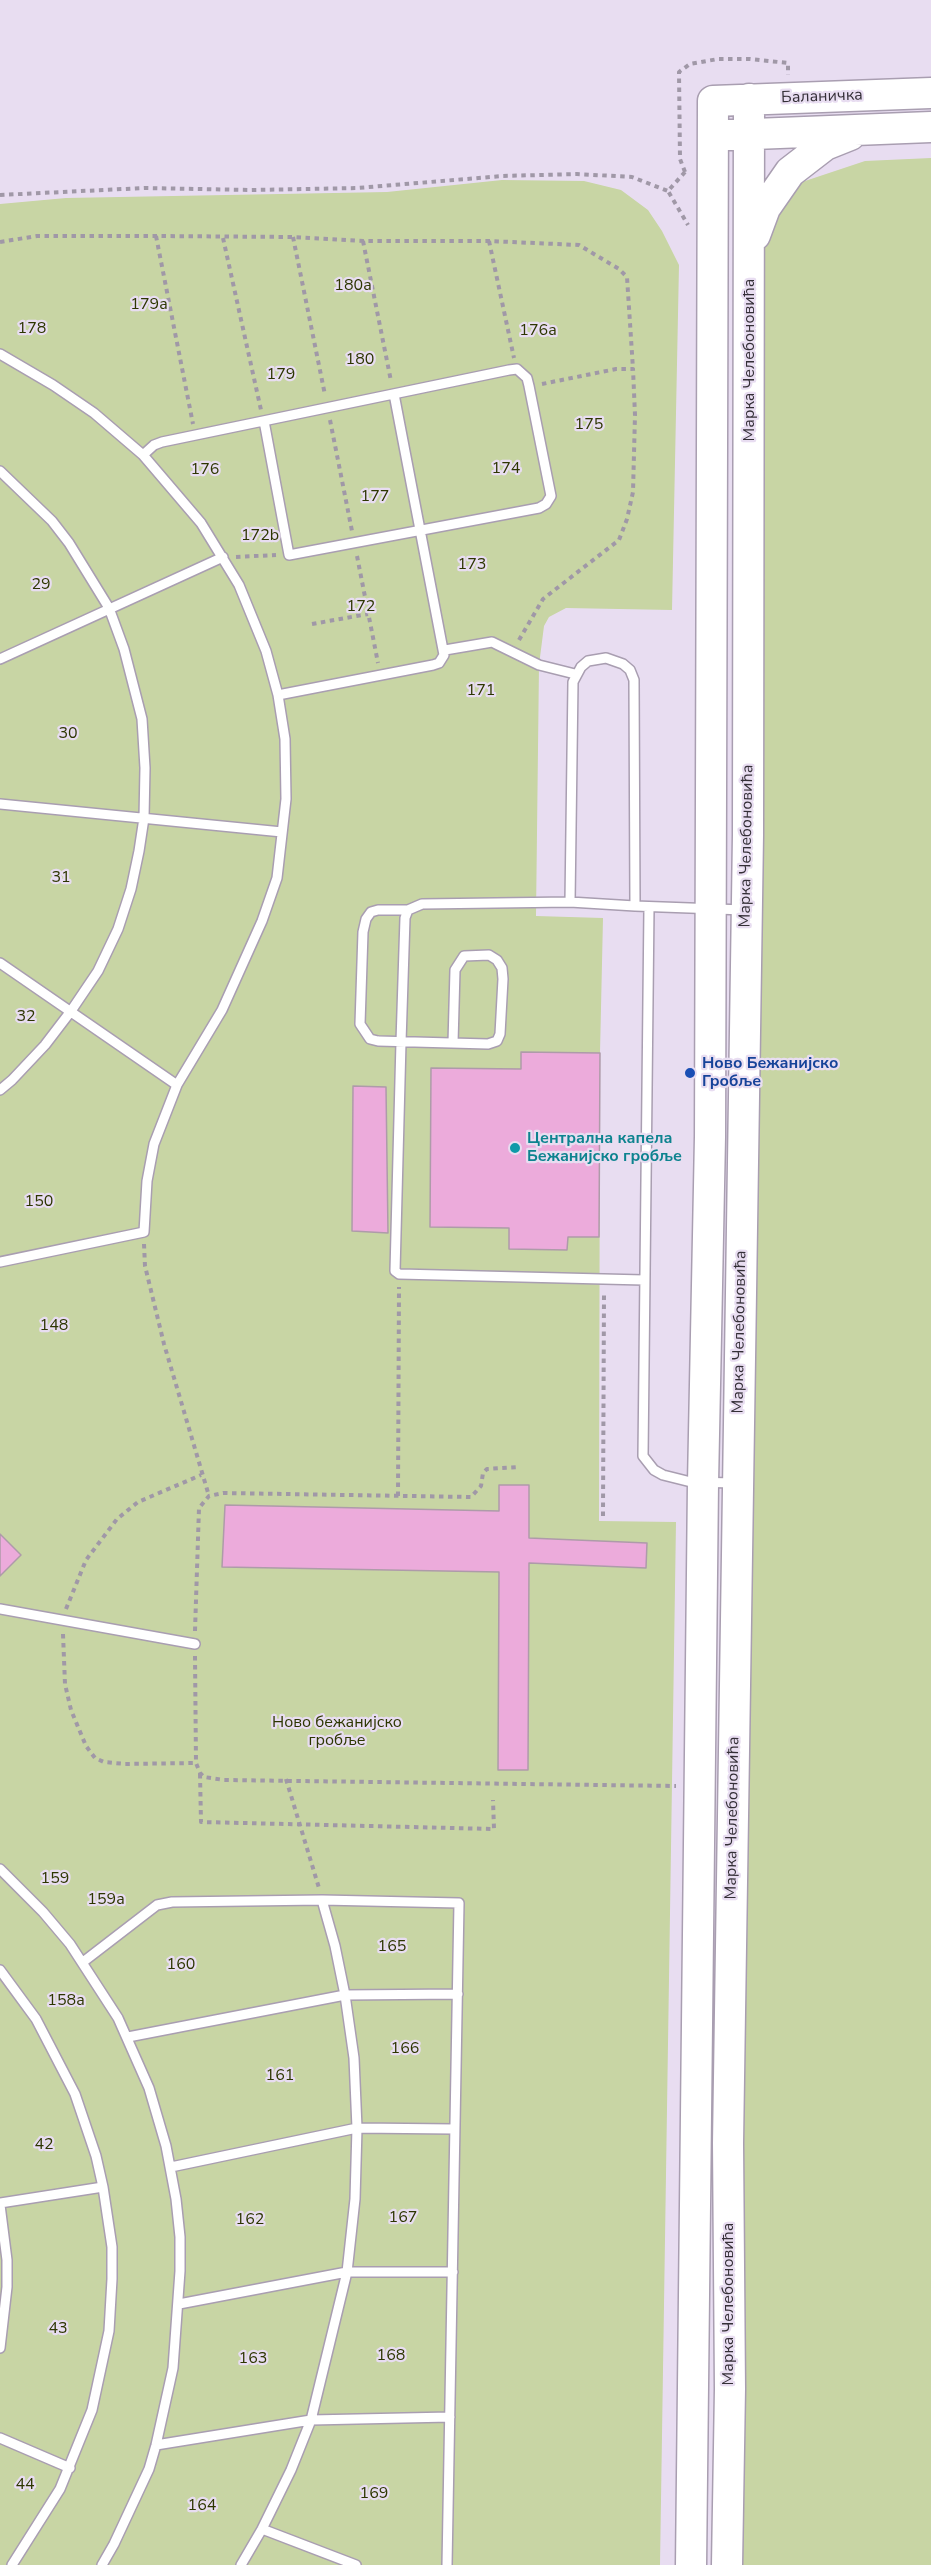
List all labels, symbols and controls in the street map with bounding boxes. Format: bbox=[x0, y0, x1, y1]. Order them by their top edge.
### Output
street label: Баланичка bbox=[781, 86, 863, 108]
park label: 180a bbox=[334, 276, 372, 296]
street label: Марка Челебоновића bbox=[740, 279, 760, 441]
park label: 179a bbox=[130, 295, 168, 315]
park label: 178 bbox=[18, 319, 46, 339]
park label: 176a bbox=[519, 321, 557, 341]
park label: 180 bbox=[346, 350, 374, 370]
park label: 179 bbox=[267, 365, 295, 385]
park label: 175 bbox=[575, 415, 603, 435]
park label: 174 bbox=[492, 459, 520, 479]
park label: 176 bbox=[191, 460, 219, 480]
park label: 177 bbox=[361, 487, 389, 507]
park label: 172b bbox=[241, 526, 279, 546]
park label: 173 bbox=[458, 555, 486, 575]
park label: 29 bbox=[31, 575, 51, 595]
park label: 172 bbox=[347, 597, 375, 617]
park label: 171 bbox=[467, 681, 495, 701]
park label: 30 bbox=[58, 724, 78, 744]
street label: Марка Челебоновића bbox=[736, 764, 758, 928]
park label: 31 bbox=[51, 868, 71, 888]
park label: 32 bbox=[16, 1007, 36, 1027]
place label: Ново Бежанијско Гробље bbox=[702, 1054, 838, 1092]
marker: Ново Бежанијско Гробље bbox=[683, 1066, 697, 1080]
place label: Централна капела Бежанијско гробље bbox=[527, 1129, 682, 1167]
marker: Централна капела Бежанијско гробље bbox=[508, 1141, 522, 1155]
park label: 150 bbox=[25, 1192, 53, 1212]
street label: Марка Челебоновића bbox=[729, 1250, 751, 1414]
park label: 148 bbox=[40, 1316, 68, 1336]
park label: Ново бежанијско гробље bbox=[272, 1713, 402, 1751]
street label: Марка Челебоновића bbox=[722, 1736, 744, 1900]
park label: 159 bbox=[41, 1869, 69, 1889]
park label: 159a bbox=[87, 1890, 125, 1910]
park label: 165 bbox=[378, 1937, 406, 1957]
park label: 160 bbox=[167, 1955, 195, 1975]
park label: 158a bbox=[47, 1991, 85, 2011]
park label: 166 bbox=[391, 2039, 419, 2059]
park label: 161 bbox=[266, 2066, 294, 2086]
park label: 42 bbox=[34, 2135, 54, 2155]
park label: 167 bbox=[389, 2208, 417, 2228]
park label: 162 bbox=[236, 2210, 264, 2230]
street label: Марка Челебоновића bbox=[719, 2223, 739, 2385]
park label: 43 bbox=[48, 2319, 68, 2339]
park label: 168 bbox=[377, 2346, 405, 2366]
park label: 163 bbox=[239, 2349, 267, 2369]
park label: 44 bbox=[15, 2475, 35, 2495]
park label: 169 bbox=[360, 2484, 388, 2504]
park label: 164 bbox=[188, 2496, 216, 2516]

